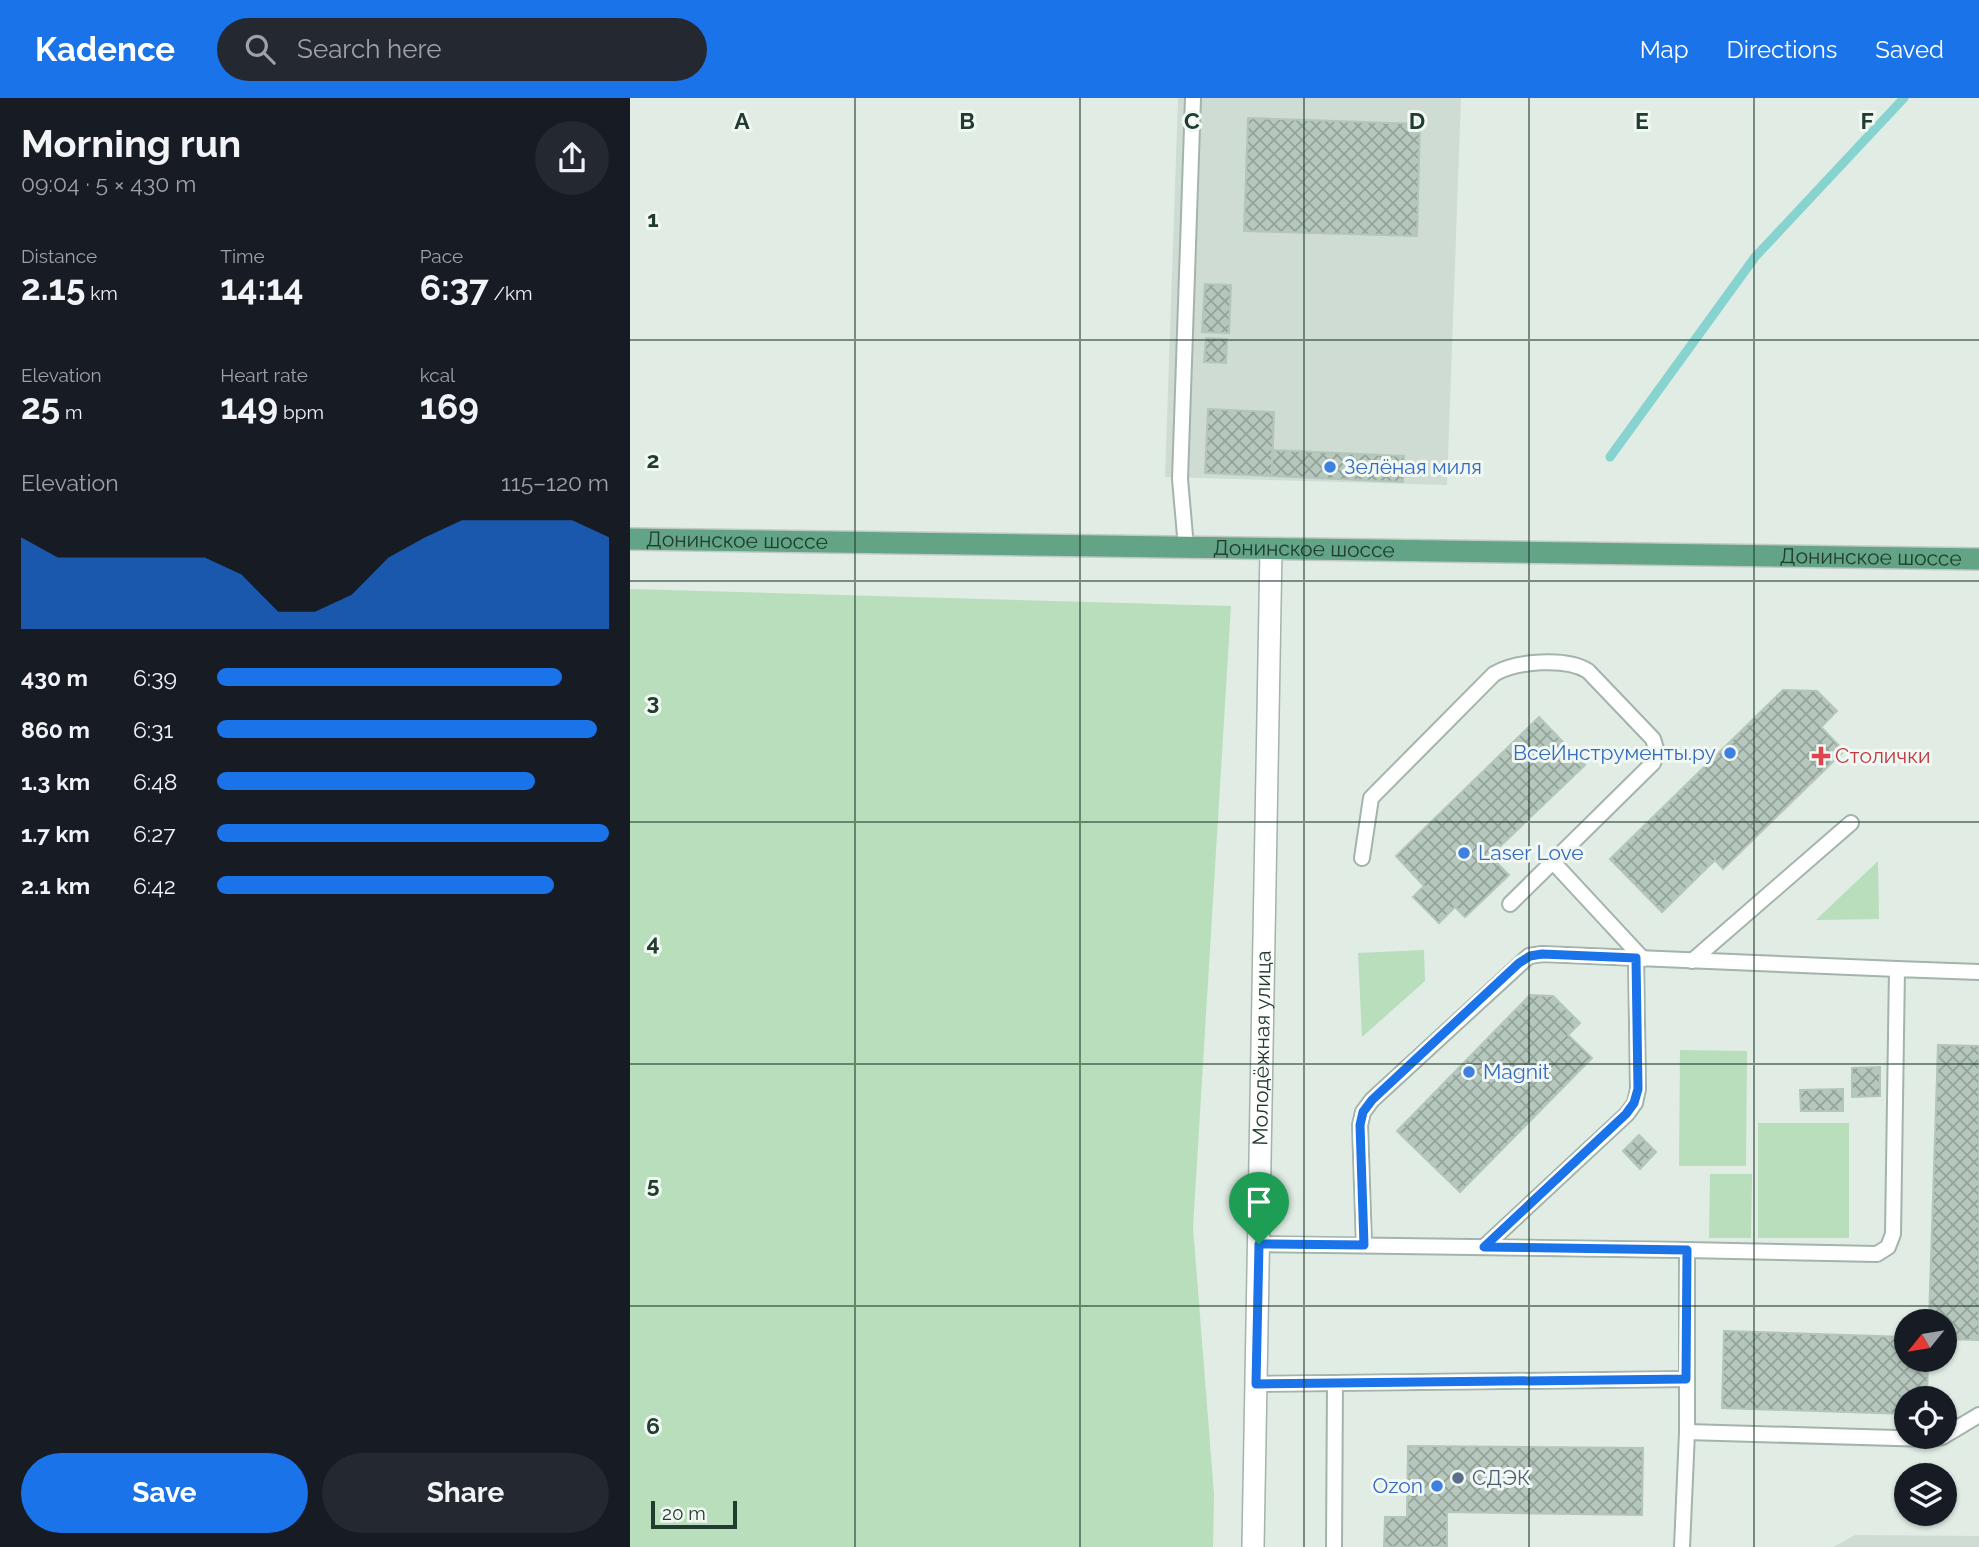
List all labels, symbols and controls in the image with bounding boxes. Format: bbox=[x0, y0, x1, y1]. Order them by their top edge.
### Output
search box bbox=[217, 18, 707, 81]
text: Kadence bbox=[35, 30, 175, 69]
icon: search bbox=[241, 30, 279, 68]
text: Search here bbox=[297, 34, 441, 64]
text: Map bbox=[1640, 35, 1689, 64]
text: Directions bbox=[1727, 35, 1837, 64]
text: Saved bbox=[1875, 35, 1944, 64]
text: A bbox=[734, 107, 750, 134]
text: B bbox=[959, 107, 975, 134]
text: C bbox=[1184, 107, 1200, 134]
text: D bbox=[1409, 107, 1425, 134]
text: E bbox=[1635, 107, 1649, 134]
text: F bbox=[1860, 107, 1874, 134]
text: Morning run bbox=[21, 121, 241, 166]
button: share bbox=[535, 121, 609, 195]
text: 09:04 · 5 × 430 m bbox=[21, 170, 196, 197]
text: 1 bbox=[647, 205, 659, 232]
text: Distance bbox=[21, 245, 97, 267]
text: Time bbox=[220, 245, 265, 267]
text: Pace bbox=[420, 245, 463, 267]
text: 2.15 bbox=[21, 267, 85, 308]
text: 14:14 bbox=[220, 267, 304, 308]
text: 6:37 bbox=[420, 267, 489, 308]
text: km bbox=[85, 282, 118, 304]
text: /km bbox=[489, 282, 533, 304]
text: Elevation bbox=[21, 364, 102, 386]
text: Heart rate bbox=[220, 364, 308, 386]
text: kcal bbox=[420, 364, 455, 386]
text: 25 bbox=[21, 386, 60, 427]
text: 149 bbox=[220, 386, 278, 427]
text: 169 bbox=[420, 386, 479, 427]
text: m bbox=[60, 401, 82, 423]
text: bpm bbox=[278, 401, 324, 423]
text: 2 bbox=[647, 446, 659, 473]
place label: Зелёная миля bbox=[1344, 454, 1482, 479]
marker: Зелёная миля bbox=[1322, 459, 1338, 475]
text: Elevation bbox=[21, 469, 119, 496]
text: 115–120 m bbox=[501, 469, 609, 496]
street label: Донинское шоссе bbox=[646, 526, 828, 554]
street label: Донинское шоссе bbox=[1213, 535, 1395, 562]
street label: Донинское шоссе bbox=[1780, 543, 1962, 571]
text: 430 m bbox=[21, 664, 88, 691]
text: 6:39 bbox=[133, 664, 177, 691]
text: 3 bbox=[647, 688, 659, 715]
text: 860 m bbox=[21, 716, 90, 743]
text: 6:31 bbox=[133, 716, 173, 743]
place label: ВсеИнструменты.ру bbox=[1513, 740, 1716, 765]
place label: Столички bbox=[1835, 743, 1931, 768]
marker: ВсеИнструменты.ру bbox=[1722, 745, 1738, 761]
marker: Столички bbox=[1813, 748, 1829, 764]
text: 1.3 km bbox=[21, 768, 90, 795]
text: 6:48 bbox=[133, 768, 177, 795]
text: 1.7 km bbox=[21, 820, 90, 847]
text: 6:27 bbox=[133, 820, 175, 847]
place label: Laser Love bbox=[1478, 840, 1584, 865]
marker: Laser Love bbox=[1456, 845, 1472, 861]
text: 2.1 km bbox=[21, 872, 90, 899]
text: 6:42 bbox=[133, 872, 176, 899]
text: 4 bbox=[646, 929, 660, 956]
street label: Молодёжная улица bbox=[1247, 950, 1276, 1146]
place label: Magnit bbox=[1483, 1059, 1550, 1084]
marker: Magnit bbox=[1461, 1064, 1477, 1080]
text: 5 bbox=[647, 1171, 660, 1198]
pin bbox=[1229, 1172, 1289, 1244]
icon: arrive bbox=[1240, 1183, 1278, 1221]
north arrow bbox=[1894, 1309, 1956, 1372]
map controls bbox=[1894, 1309, 1957, 1526]
button: locate bbox=[1894, 1386, 1957, 1449]
text: 6 bbox=[646, 1412, 660, 1439]
button: Save bbox=[21, 1453, 308, 1533]
button: Share bbox=[322, 1453, 609, 1533]
button: layers bbox=[1894, 1463, 1957, 1526]
place label: СДЭК bbox=[1472, 1465, 1530, 1490]
marker: СДЭК bbox=[1450, 1470, 1466, 1486]
place label: Ozon bbox=[1372, 1473, 1423, 1498]
marker: Ozon bbox=[1429, 1478, 1445, 1494]
scale bar bbox=[651, 1498, 737, 1530]
text: 20 m bbox=[662, 1502, 706, 1524]

